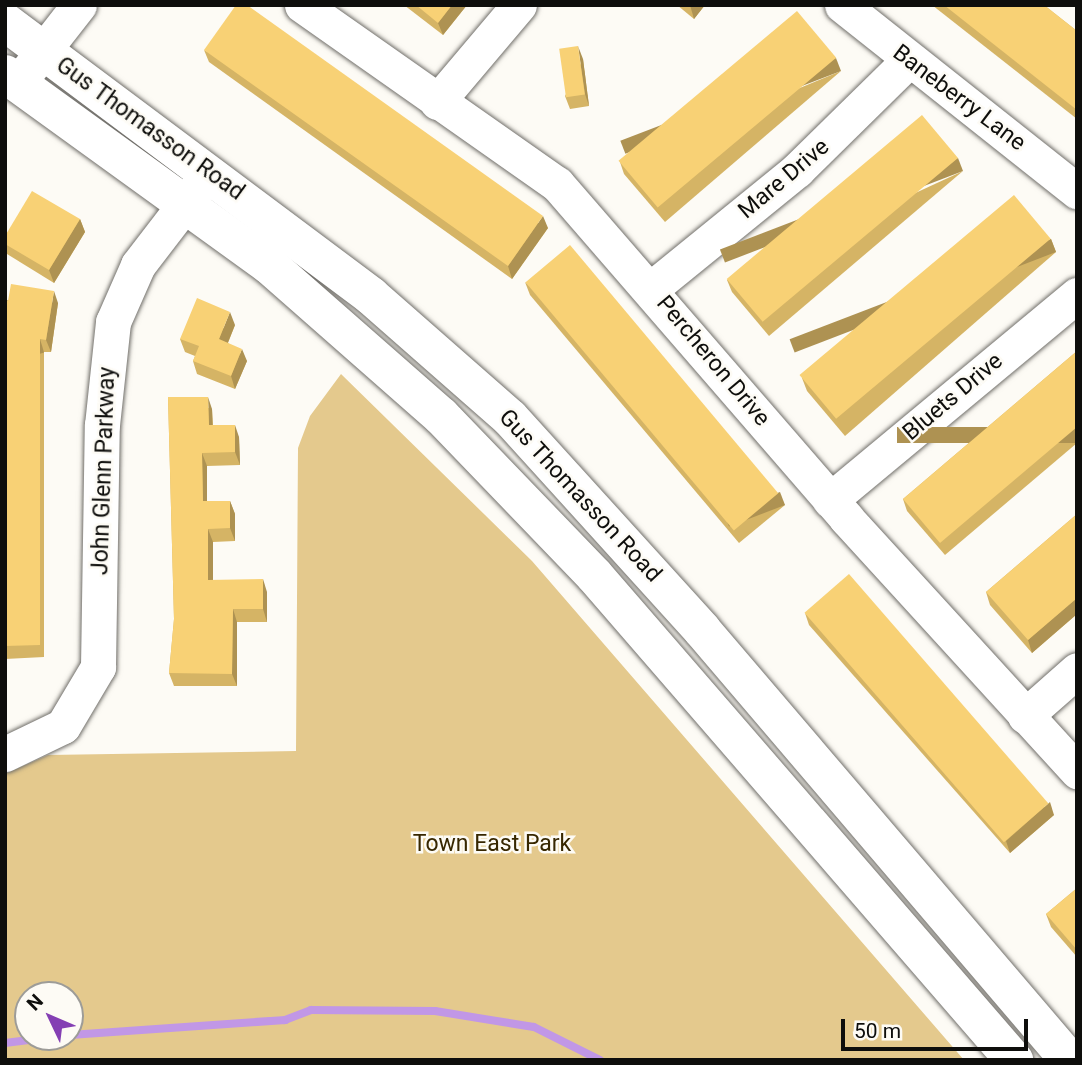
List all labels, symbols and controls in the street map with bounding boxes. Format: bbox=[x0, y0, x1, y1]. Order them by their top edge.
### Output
street label: Baneberry Lane bbox=[887, 39, 1031, 157]
street label: Gus Thomasson Road bbox=[50, 51, 250, 207]
street label: Mare Drive bbox=[733, 133, 835, 225]
street label: Percheron Drive bbox=[650, 290, 776, 432]
street label: Bluets Drive bbox=[898, 347, 1008, 447]
street label: John Glenn Parkway bbox=[87, 366, 121, 576]
street label: Gus Thomasson Road bbox=[493, 404, 667, 588]
park label: Town East Park bbox=[413, 830, 571, 858]
north arrow bbox=[14, 981, 84, 1051]
text: N bbox=[22, 990, 48, 1015]
scale bar bbox=[844, 1006, 1031, 1050]
text: 50 m bbox=[854, 1019, 901, 1043]

